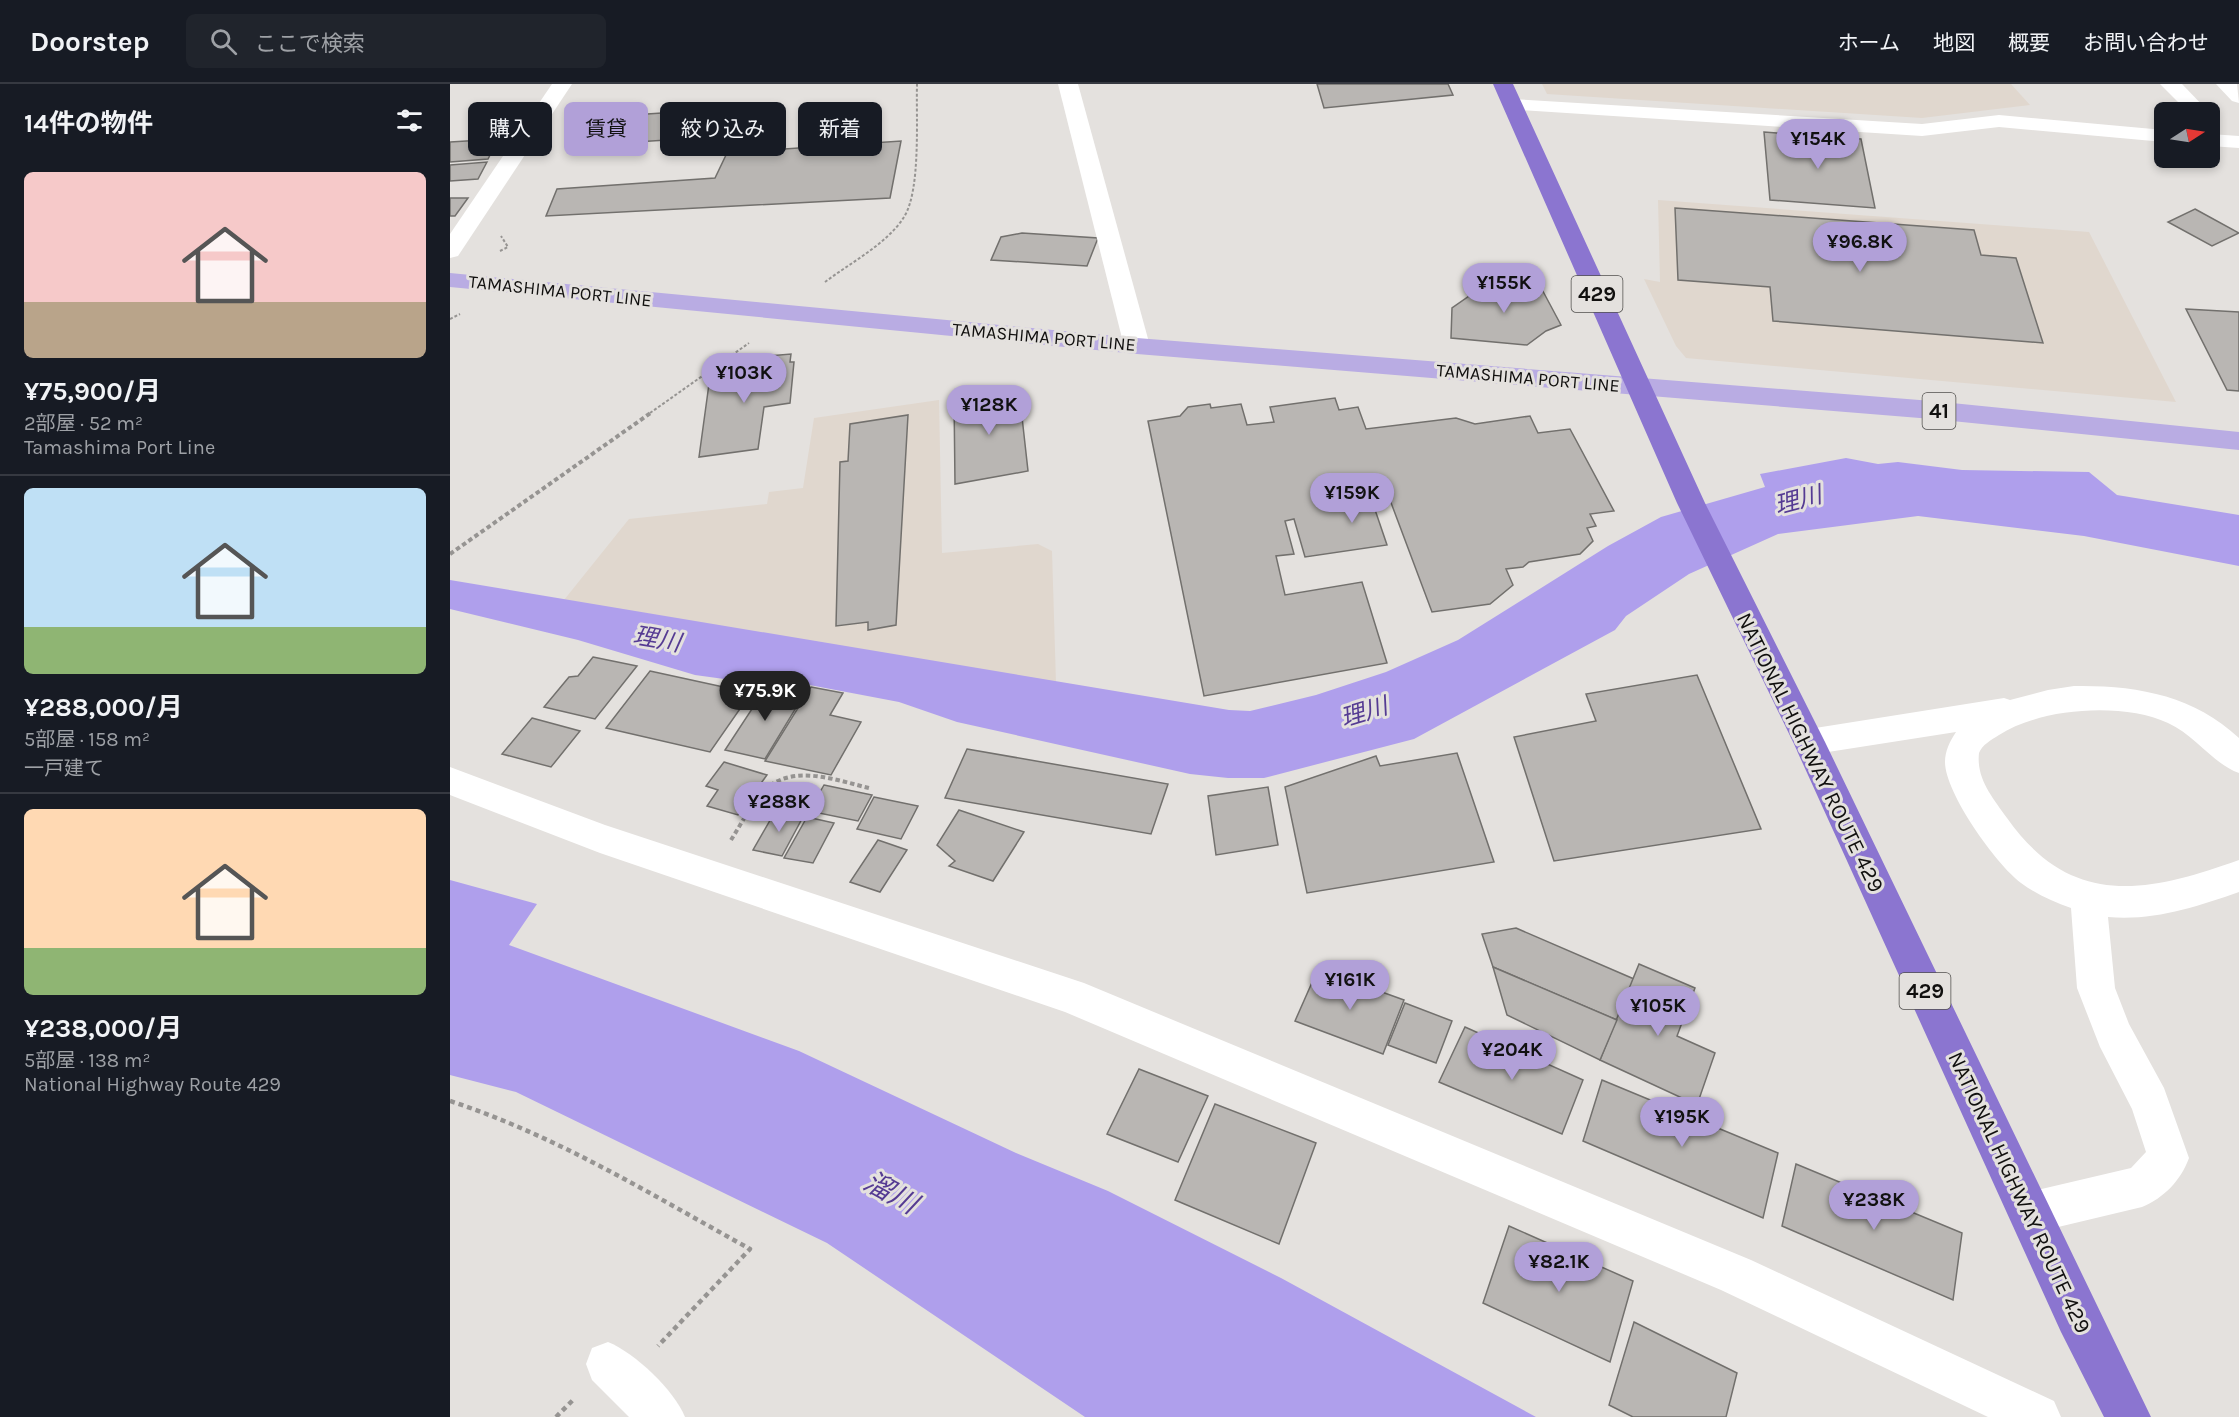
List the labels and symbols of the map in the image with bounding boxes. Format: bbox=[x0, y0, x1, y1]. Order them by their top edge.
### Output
north arrow bbox=[2154, 102, 2220, 168]
pin: ¥154K bbox=[1776, 119, 1860, 170]
pin: ¥96.8K bbox=[1811, 222, 1909, 273]
pin: ¥155K bbox=[1462, 263, 1546, 314]
street label: TAMASHIMA PORT LINE bbox=[467, 270, 653, 312]
road number: 429 bbox=[1572, 276, 1622, 312]
street label: TAMASHIMA PORT LINE bbox=[951, 318, 1137, 356]
pin: ¥103K bbox=[702, 353, 786, 404]
street label: TAMASHIMA PORT LINE bbox=[1435, 359, 1621, 397]
pin: ¥128K bbox=[947, 385, 1031, 436]
road number: 41 bbox=[1922, 393, 1956, 429]
pin: ¥159K bbox=[1310, 473, 1394, 524]
water label: 理川 bbox=[1771, 479, 1828, 520]
street label: NATIONAL HIGHWAY ROUTE 429 bbox=[1731, 608, 1889, 896]
water label: 理川 bbox=[631, 621, 686, 657]
pin: ¥75.9K bbox=[716, 671, 814, 722]
water label: 理川 bbox=[1337, 691, 1394, 732]
pin: ¥288K bbox=[737, 782, 821, 833]
pin: ¥161K bbox=[1308, 960, 1392, 1011]
road number: 429 bbox=[1900, 973, 1950, 1009]
pin: ¥105K bbox=[1616, 986, 1700, 1037]
pin: ¥204K bbox=[1470, 1030, 1554, 1081]
street label: NATIONAL HIGHWAY ROUTE 429 bbox=[1942, 1047, 2096, 1337]
pin: ¥195K bbox=[1640, 1097, 1724, 1148]
water label: 溜川 bbox=[858, 1164, 926, 1222]
pin: ¥238K bbox=[1832, 1180, 1916, 1231]
pin: ¥82.1K bbox=[1510, 1242, 1608, 1293]

